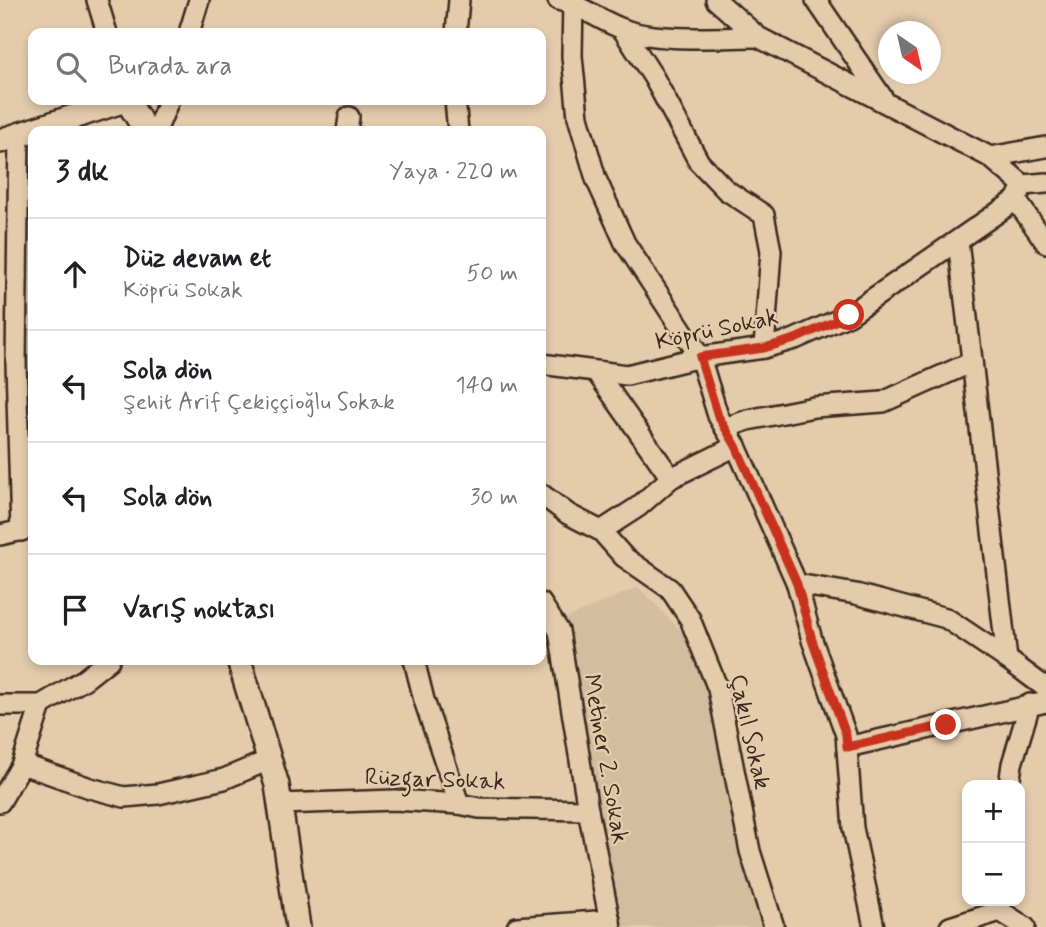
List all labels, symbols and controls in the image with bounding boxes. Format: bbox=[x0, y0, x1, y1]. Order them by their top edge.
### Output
north arrow bbox=[878, 21, 941, 84]
search box bbox=[28, 28, 546, 105]
icon: search bbox=[52, 48, 90, 86]
text: Burada ara bbox=[108, 50, 232, 84]
text: 3 dk bbox=[56, 152, 108, 191]
text: Yaya · 220 m bbox=[389, 157, 518, 187]
text: Düz devam et bbox=[123, 242, 271, 276]
icon: ahead bbox=[56, 255, 94, 293]
text: 50 m bbox=[467, 259, 518, 289]
text: Köprü Sokak bbox=[123, 276, 243, 306]
route start bbox=[833, 299, 864, 330]
street label: Köprü Sokak bbox=[653, 302, 781, 358]
text: Sola dön bbox=[123, 354, 212, 388]
icon: left bbox=[56, 367, 94, 405]
text: 140 m bbox=[455, 371, 518, 401]
text: Şehit Arif Çekiççioğlu Sokak bbox=[123, 388, 395, 418]
icon: left bbox=[56, 479, 94, 517]
text: Sola dön bbox=[123, 481, 212, 515]
text: 30 m bbox=[470, 483, 518, 513]
icon: arrive bbox=[56, 591, 94, 629]
text: Varış noktası bbox=[123, 593, 275, 627]
street label: Çakıl Sokak bbox=[721, 671, 777, 793]
street label: Metiner 2. Sokak bbox=[575, 672, 635, 846]
route end bbox=[930, 709, 961, 740]
street label: Rüzgar Sokak bbox=[364, 762, 506, 801]
map controls bbox=[962, 780, 1025, 906]
button: + bbox=[962, 780, 1025, 843]
button: − bbox=[962, 843, 1025, 906]

